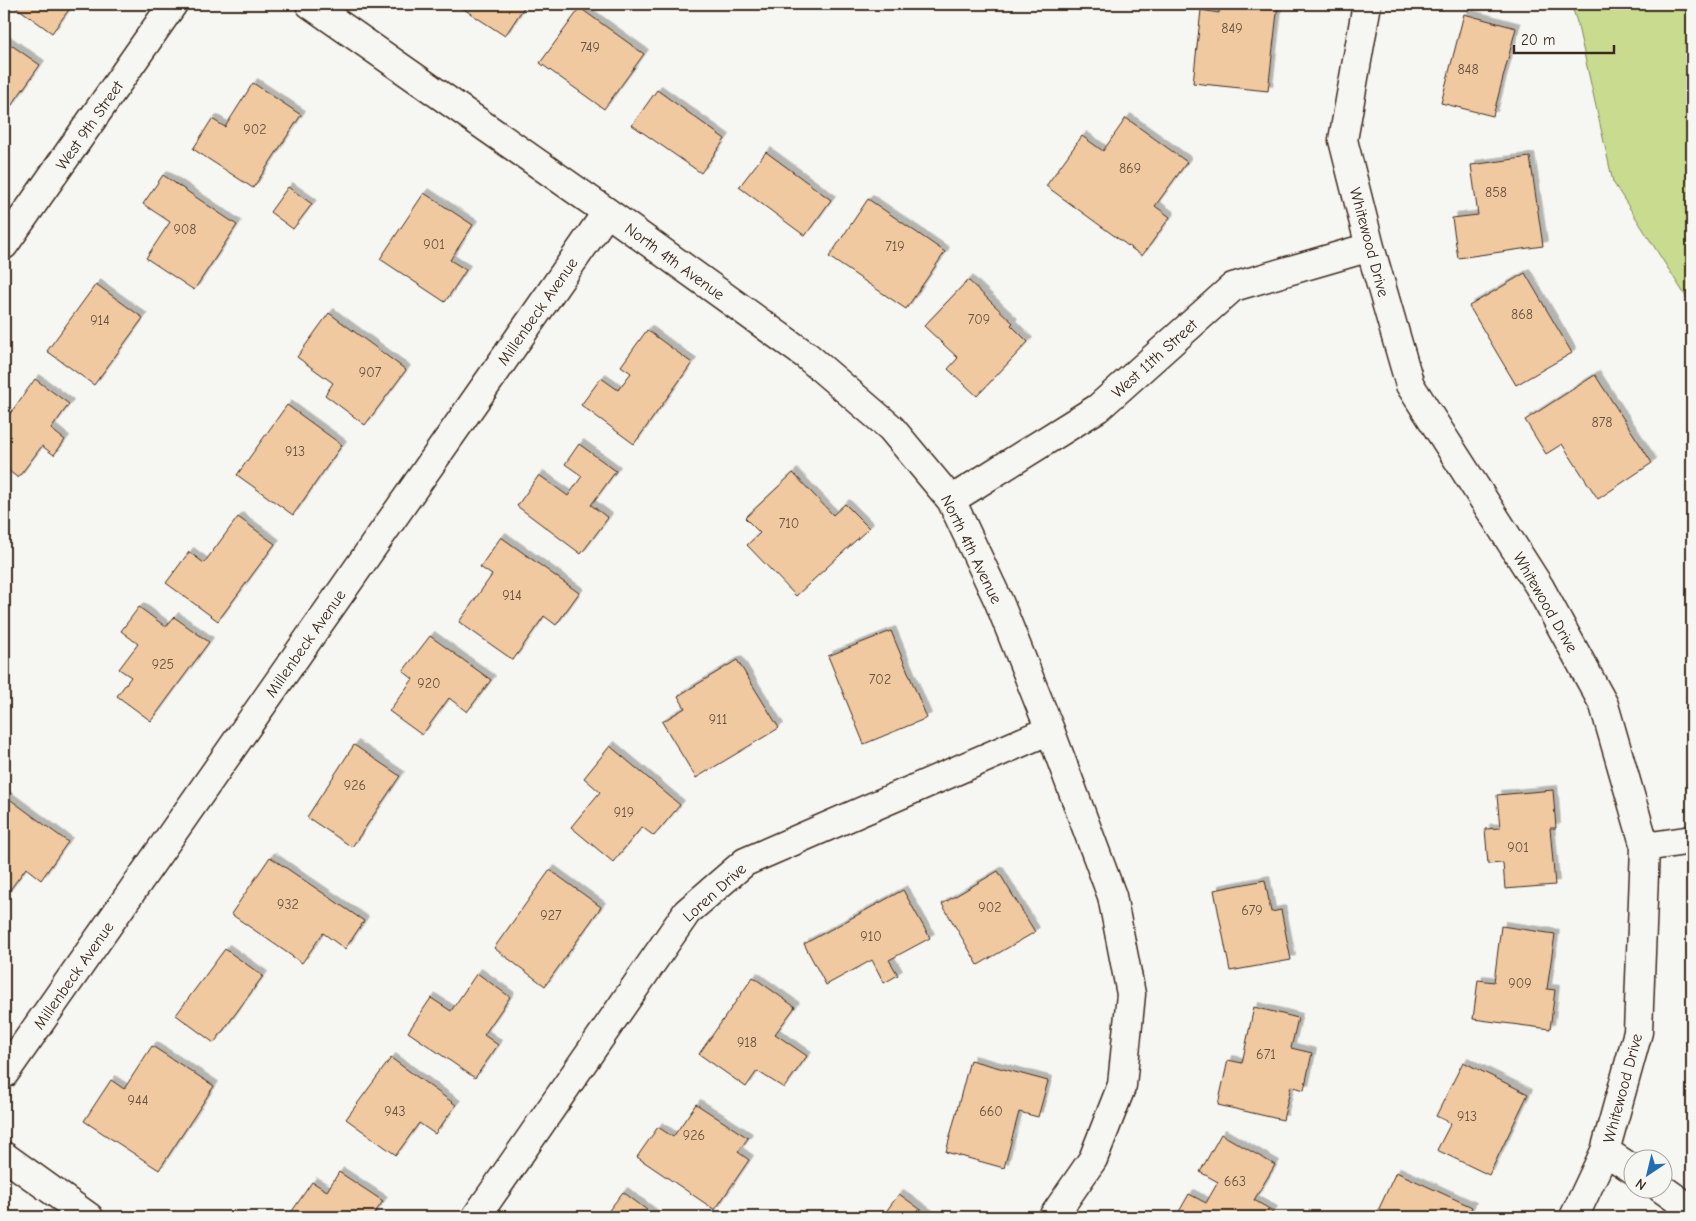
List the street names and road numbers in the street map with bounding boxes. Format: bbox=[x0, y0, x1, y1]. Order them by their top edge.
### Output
street label: West 9th Street bbox=[52, 77, 127, 174]
street label: Whitewood Drive bbox=[1346, 186, 1392, 299]
street label: North 4th Avenue bbox=[621, 220, 728, 304]
street label: Millenbeck Avenue bbox=[494, 254, 582, 369]
street label: West 11th Street bbox=[1108, 315, 1201, 402]
street label: North 4th Avenue bbox=[937, 492, 1005, 607]
street label: Whitewood Drive bbox=[1509, 549, 1581, 656]
street label: Millenbeck Avenue bbox=[262, 586, 350, 701]
street label: Loren Drive bbox=[679, 860, 750, 926]
street label: Millenbeck Avenue bbox=[30, 918, 118, 1033]
street label: Whitewood Drive bbox=[1600, 1032, 1646, 1145]

